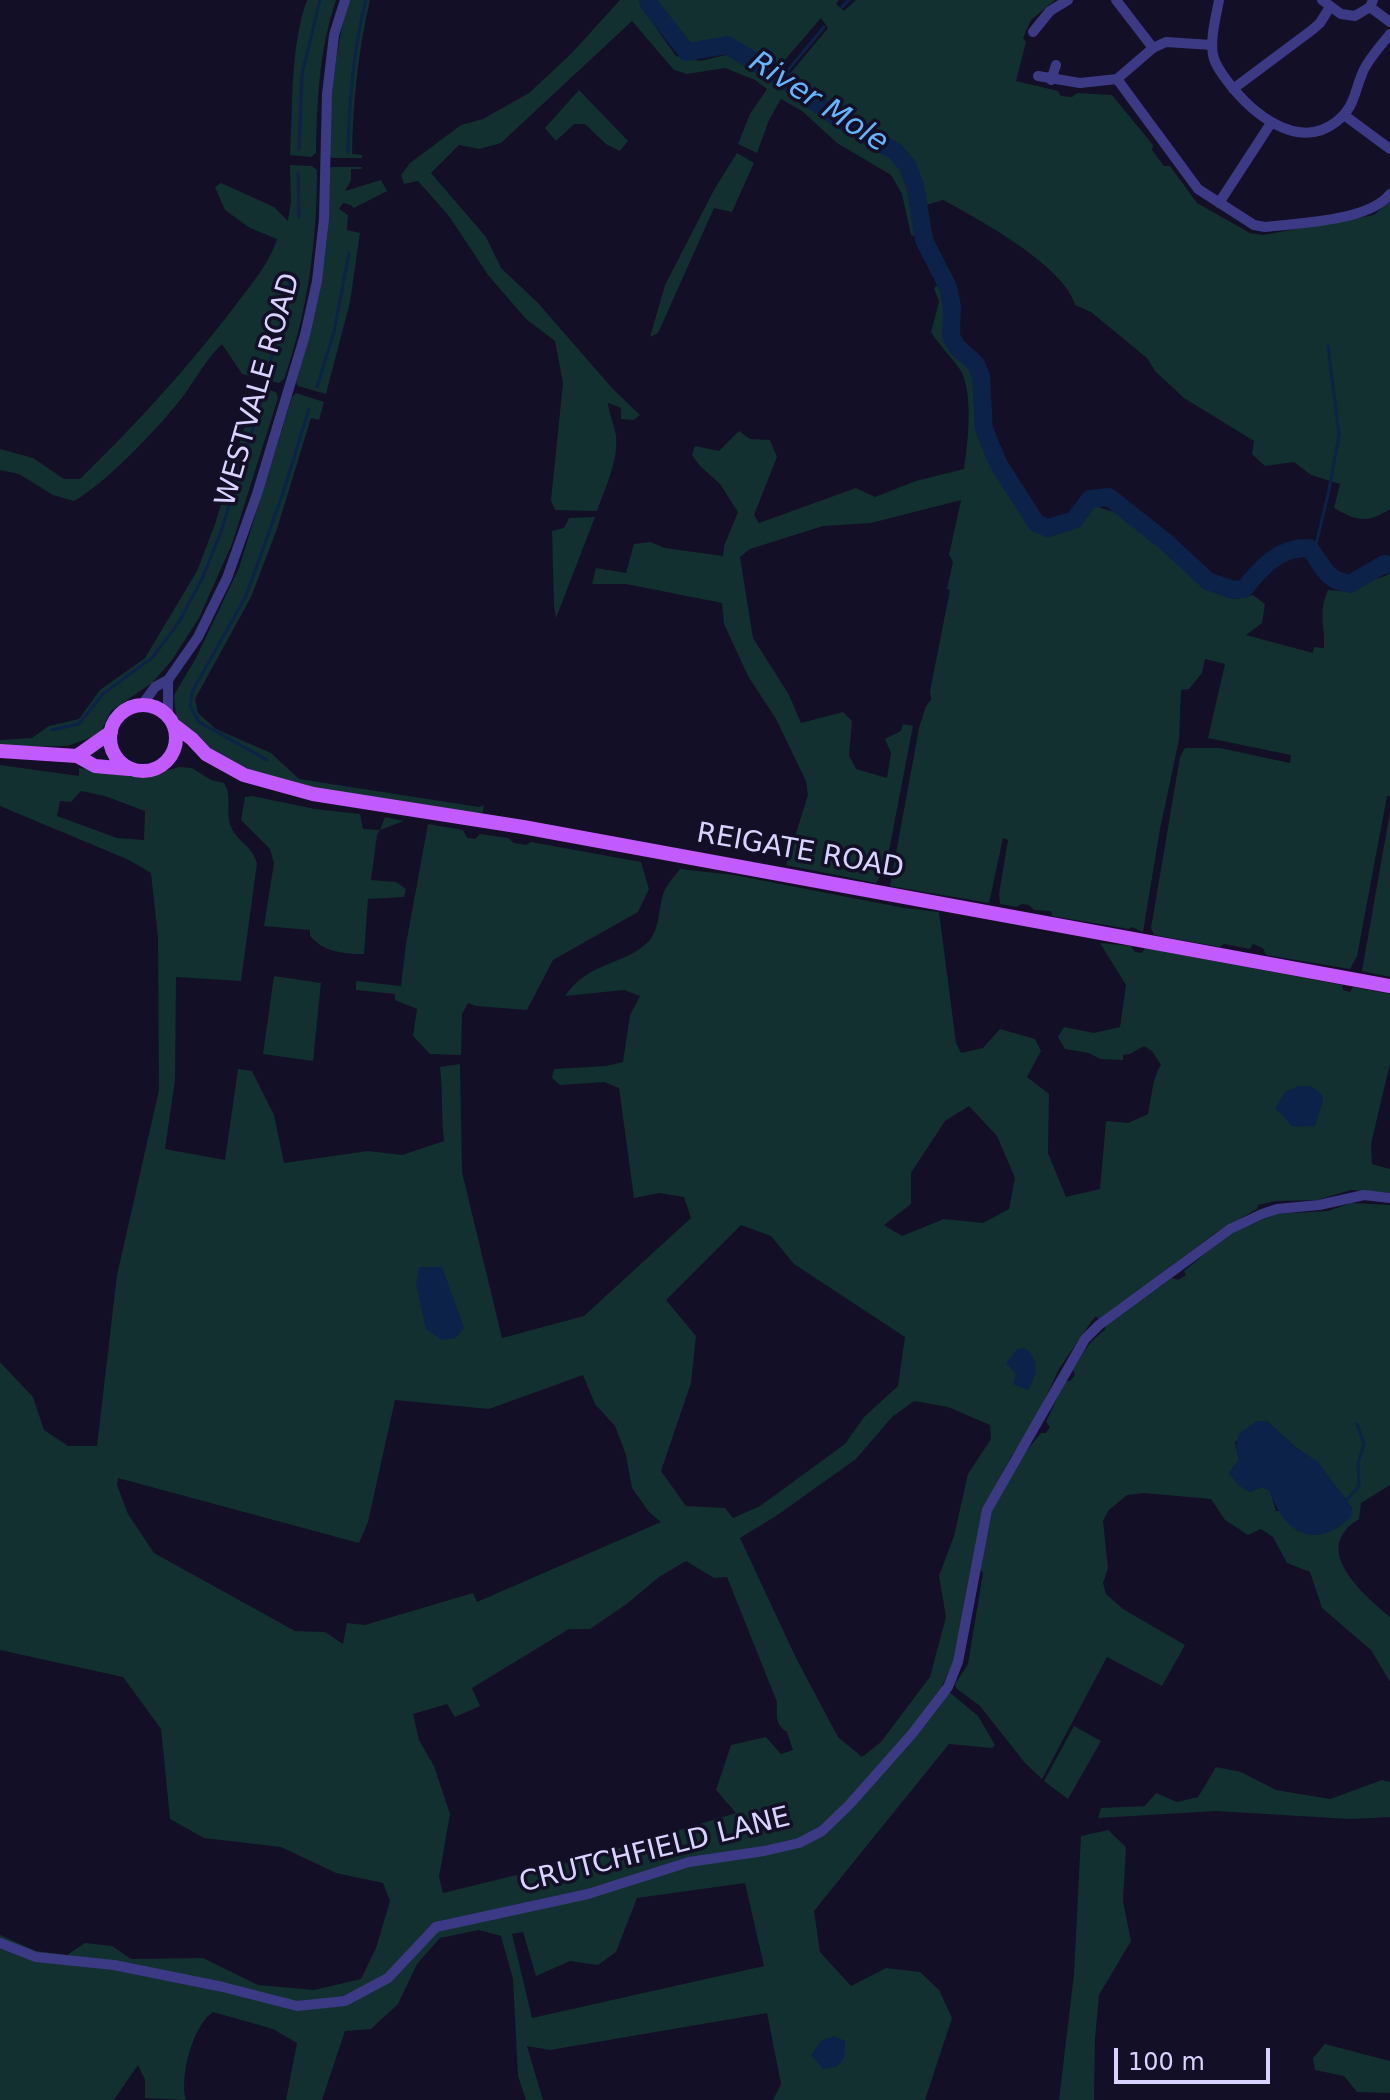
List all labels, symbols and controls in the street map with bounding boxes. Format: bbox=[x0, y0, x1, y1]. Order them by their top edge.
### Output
water label: River Mole bbox=[742, 45, 894, 161]
street label: WESTVALE ROAD bbox=[210, 270, 308, 510]
street label: REIGATE ROAD bbox=[694, 817, 906, 887]
street label: CRUTCHFIELD LANE bbox=[516, 1801, 794, 1901]
scale bar bbox=[1118, 2032, 1274, 2082]
text: 100 m bbox=[1128, 2048, 1205, 2076]

